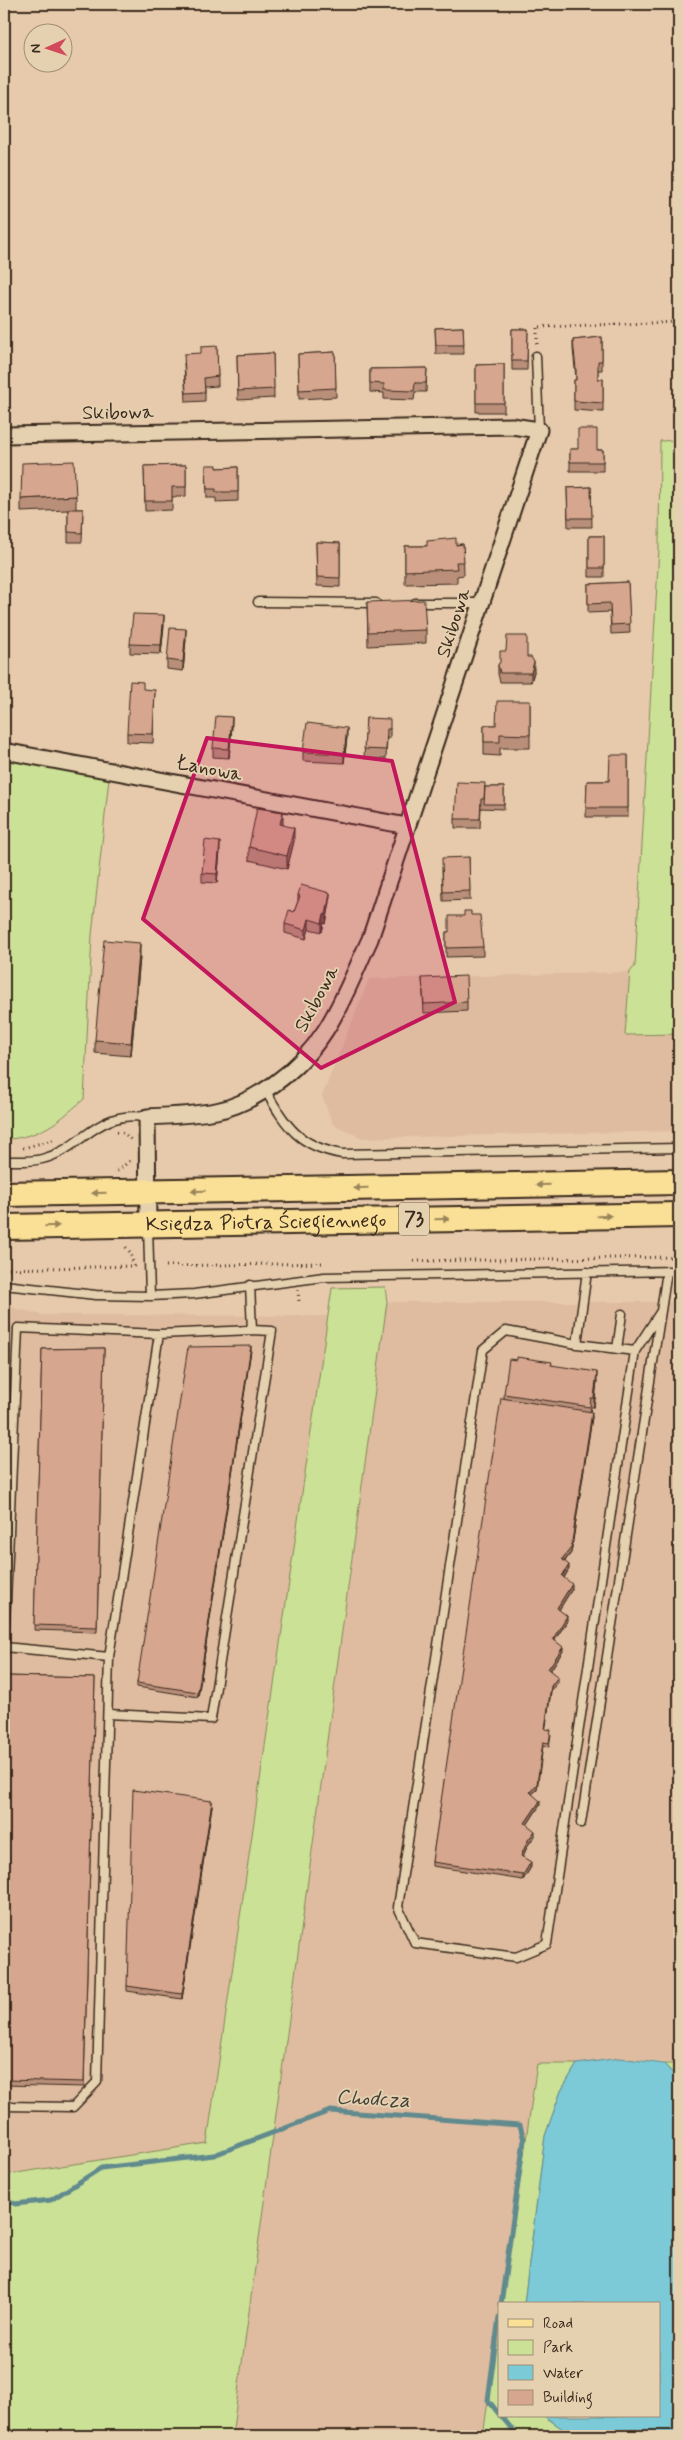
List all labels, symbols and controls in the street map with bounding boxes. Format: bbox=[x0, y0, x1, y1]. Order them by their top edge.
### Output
north arrow bbox=[22, 22, 72, 72]
text: N bbox=[27, 43, 45, 54]
street label: Skibowa bbox=[82, 399, 155, 427]
street label: Skibowa bbox=[430, 584, 478, 661]
street label: Łanowa bbox=[174, 749, 245, 789]
street label: Skibowa bbox=[288, 960, 346, 1037]
one-way arrow bbox=[535, 1181, 551, 1189]
one-way arrow bbox=[353, 1184, 369, 1192]
one-way arrow bbox=[190, 1187, 206, 1195]
one-way arrow bbox=[91, 1189, 107, 1197]
road number: 73 bbox=[399, 1202, 429, 1236]
street label: Księdza Piotra Ściegiennego bbox=[145, 1207, 387, 1238]
one-way arrow bbox=[596, 1212, 612, 1220]
one-way arrow bbox=[434, 1215, 450, 1223]
one-way arrow bbox=[45, 1222, 61, 1230]
water label: Chodcza bbox=[335, 2083, 411, 2115]
legend bbox=[498, 2302, 660, 2418]
text: Road bbox=[543, 2314, 573, 2334]
text: Park bbox=[543, 2338, 573, 2358]
text: Water bbox=[543, 2364, 583, 2384]
text: Building bbox=[543, 2388, 593, 2409]

